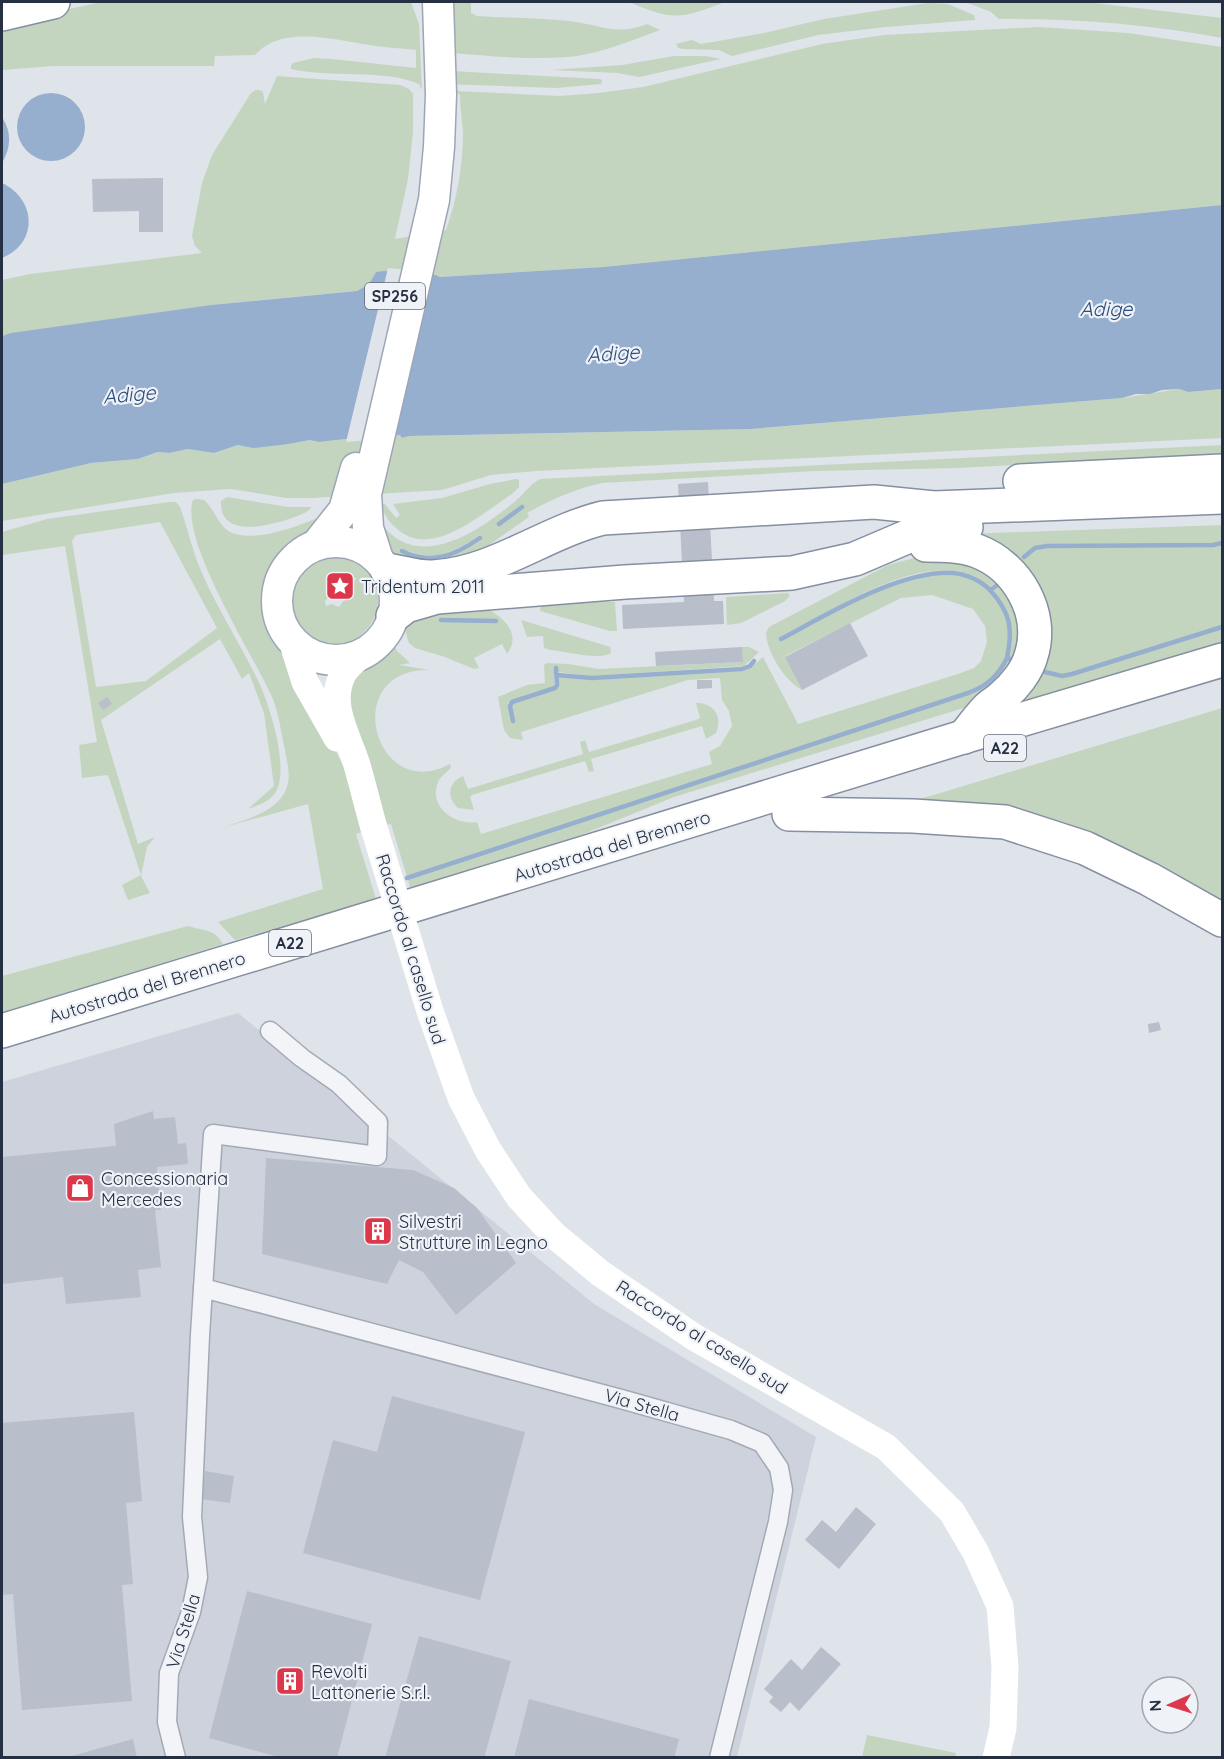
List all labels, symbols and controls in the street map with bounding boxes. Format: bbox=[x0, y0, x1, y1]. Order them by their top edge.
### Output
road number: SP256 bbox=[365, 283, 425, 309]
water label: Adige bbox=[1080, 296, 1133, 321]
water label: Adige bbox=[586, 339, 641, 367]
water label: Adige bbox=[102, 379, 157, 409]
place icon: Tridentum 2011 bbox=[324, 570, 356, 602]
place label: Tridentum 2011 bbox=[361, 575, 485, 598]
road number: A22 bbox=[984, 735, 1026, 761]
street label: Autostrada del Brennero bbox=[511, 805, 713, 887]
street label: Raccordo al casello sud bbox=[371, 851, 451, 1047]
road number: A22 bbox=[269, 930, 311, 956]
street label: Autostrada del Brennero bbox=[46, 946, 248, 1028]
place label: Concessionaria Mercedes bbox=[101, 1167, 228, 1211]
shop icon: Concessionaria Mercedes bbox=[64, 1172, 96, 1204]
place label: Silvestri Strutture in Legno bbox=[399, 1210, 548, 1254]
building icon: Silvestri Strutture in Legno bbox=[362, 1215, 394, 1247]
street label: Raccordo al casello sud bbox=[612, 1275, 792, 1399]
street label: Via Stella bbox=[602, 1383, 682, 1427]
street label: Via Stella bbox=[161, 1591, 205, 1671]
place label: Revolti Lattonerie S.r.l. bbox=[311, 1660, 430, 1704]
building icon: Revolti Lattonerie S.r.l. bbox=[274, 1665, 306, 1697]
north arrow bbox=[1140, 1675, 1200, 1735]
text: N bbox=[1145, 1699, 1165, 1712]

